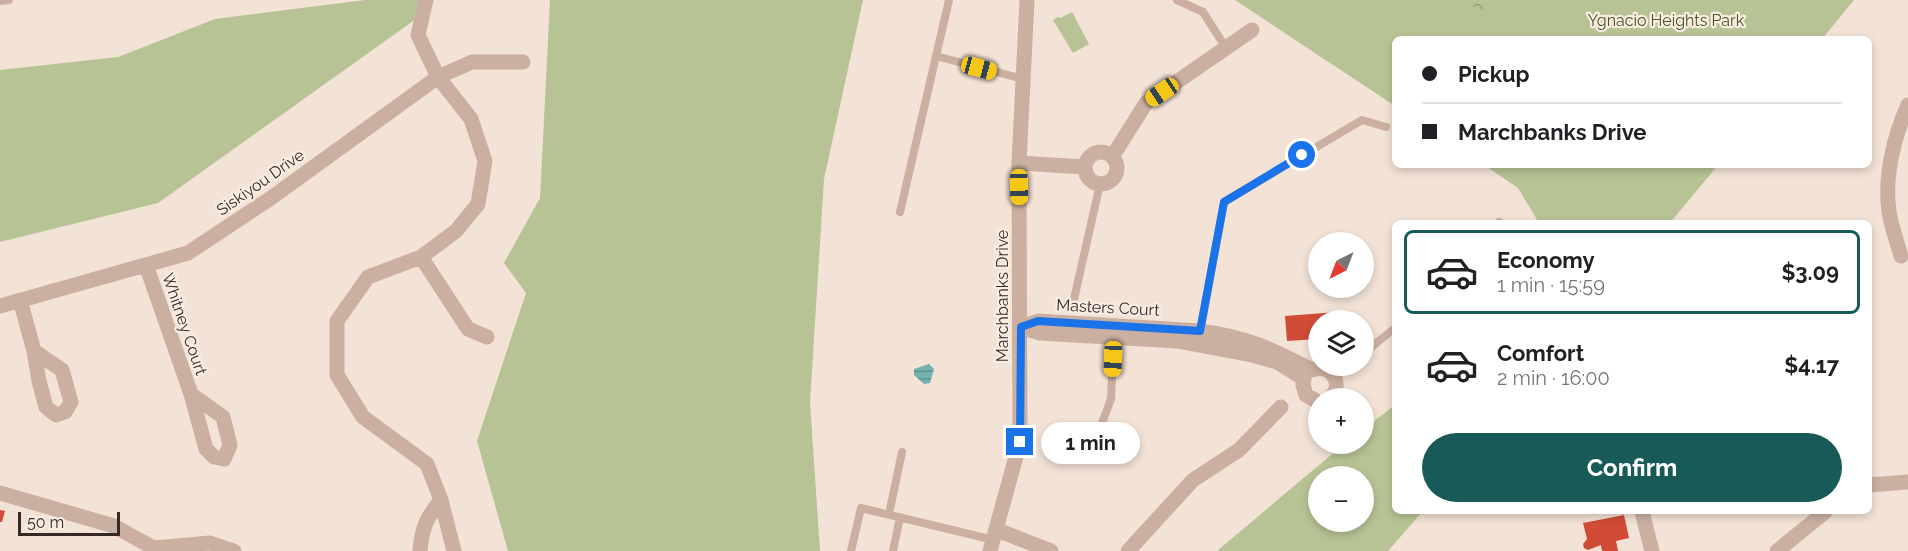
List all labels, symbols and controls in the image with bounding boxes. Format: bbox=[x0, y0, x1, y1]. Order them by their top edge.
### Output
park label: Ygnacio Heights Park bbox=[1588, 11, 1745, 30]
car bbox=[959, 55, 999, 81]
text: Pickup bbox=[1458, 61, 1530, 87]
car bbox=[1142, 74, 1182, 110]
text: Marchbanks Drive bbox=[1458, 119, 1647, 145]
route start bbox=[1288, 141, 1315, 168]
street label: Siskiyou Drive bbox=[213, 145, 308, 220]
car bbox=[1010, 169, 1028, 205]
street label: Marchbanks Drive bbox=[993, 230, 1012, 362]
north arrow bbox=[1308, 232, 1374, 298]
map controls bbox=[1308, 232, 1374, 532]
icon: car bbox=[1425, 245, 1479, 299]
text: Economy bbox=[1497, 247, 1595, 273]
text: $3.09 bbox=[1781, 259, 1839, 285]
street label: Whitney Court bbox=[158, 271, 211, 378]
text: 1 min · 15:59 bbox=[1497, 273, 1605, 297]
street label: Masters Court bbox=[1056, 295, 1161, 320]
button: layers bbox=[1308, 310, 1374, 376]
icon: car bbox=[1425, 338, 1479, 392]
text: Comfort bbox=[1497, 340, 1584, 366]
car bbox=[1103, 341, 1123, 377]
text: $4.17 bbox=[1784, 352, 1839, 378]
text: 2 min · 16:00 bbox=[1497, 366, 1610, 390]
button: + bbox=[1308, 388, 1374, 454]
callout: 1 min bbox=[1041, 421, 1140, 463]
route end bbox=[1006, 428, 1033, 455]
text: 1 min bbox=[1065, 431, 1116, 455]
button: Confirm bbox=[1422, 433, 1842, 502]
button: − bbox=[1308, 466, 1374, 532]
scale bar bbox=[18, 509, 120, 536]
text: 50 m bbox=[27, 513, 64, 532]

